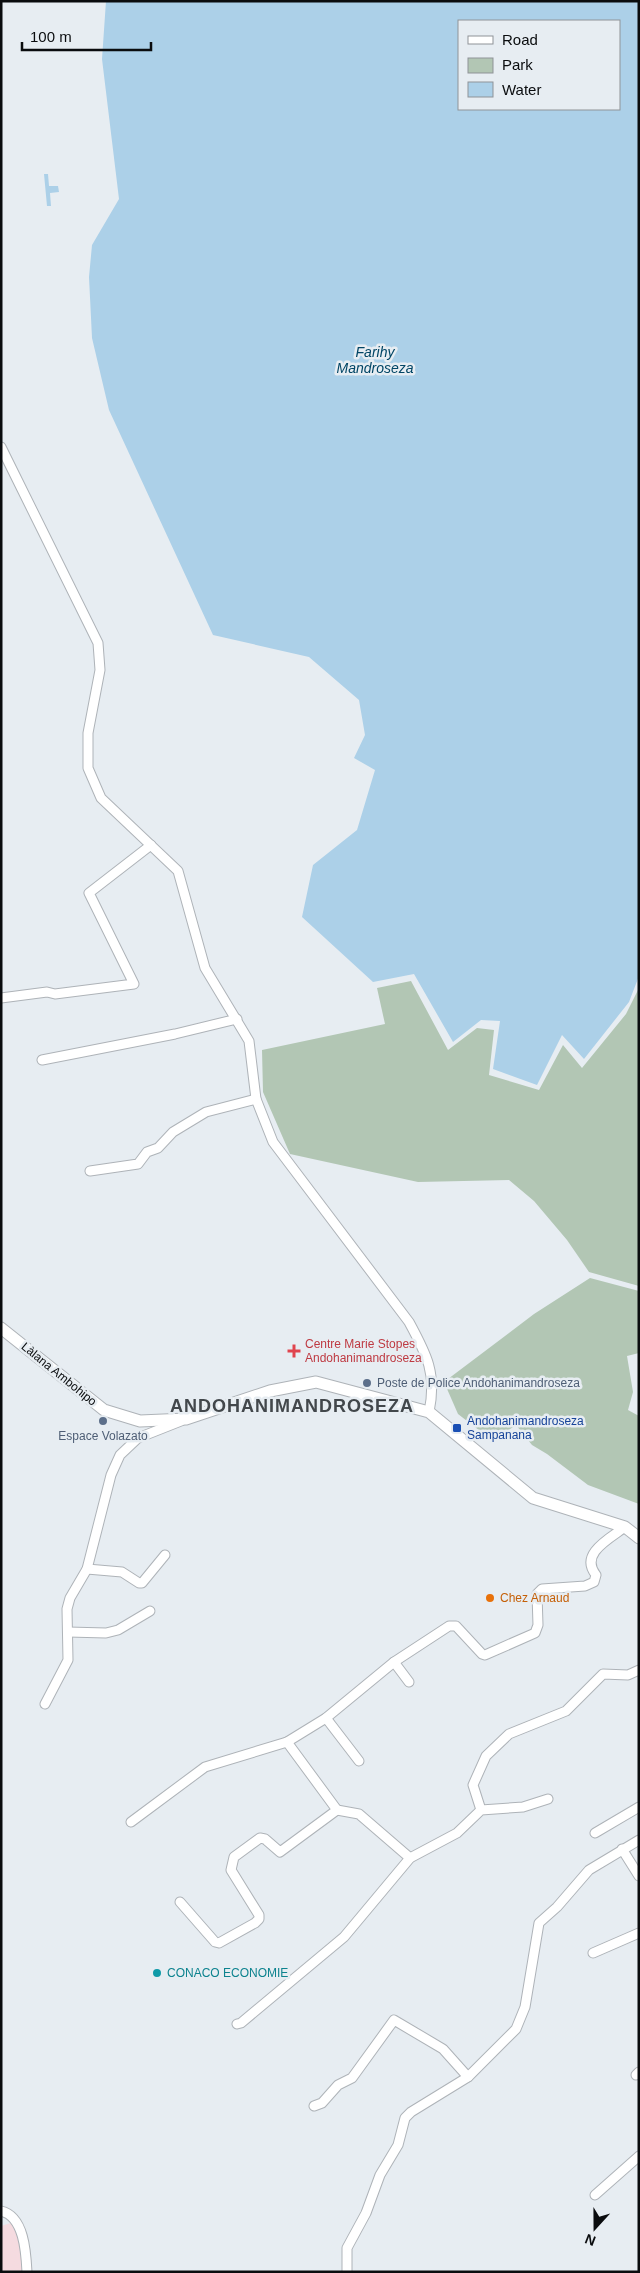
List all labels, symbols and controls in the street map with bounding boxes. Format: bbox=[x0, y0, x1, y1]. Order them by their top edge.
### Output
scale bar bbox=[22, 20, 151, 52]
legend bbox=[458, 20, 620, 110]
text: 100 m bbox=[30, 28, 72, 45]
text: Road bbox=[502, 31, 538, 48]
text: Park bbox=[502, 56, 533, 73]
text: Water bbox=[502, 81, 541, 98]
water label: Farihy Mandroseza bbox=[336, 344, 414, 376]
place label: Centre Marie Stopes Andohanimandroseza bbox=[305, 1337, 422, 1365]
street label: Làlana Ambohipo bbox=[19, 1339, 100, 1409]
marker: Centre Marie Stopes Andohanimandroseza bbox=[287, 1344, 301, 1358]
place label: Poste de Police Andohanimandroseza bbox=[377, 1376, 580, 1390]
marker: Poste de Police Andohanimandroseza bbox=[361, 1377, 373, 1389]
district label: ANDOHANIMANDROSEZA bbox=[170, 1396, 414, 1416]
place label: Andohanimandroseza Sampanana bbox=[467, 1414, 584, 1442]
marker: Espace Volazato bbox=[97, 1415, 109, 1427]
marker: Andohanimandroseza Sampanana bbox=[451, 1422, 463, 1434]
place label: Espace Volazato bbox=[58, 1429, 148, 1443]
place label: Chez Arnaud bbox=[500, 1591, 569, 1605]
marker: Chez Arnaud bbox=[484, 1592, 496, 1604]
place label: CONACO ECONOMIE bbox=[167, 1966, 288, 1980]
marker: CONACO ECONOMIE bbox=[151, 1967, 163, 1979]
north arrow bbox=[570, 2203, 620, 2253]
text: N bbox=[583, 2231, 598, 2249]

